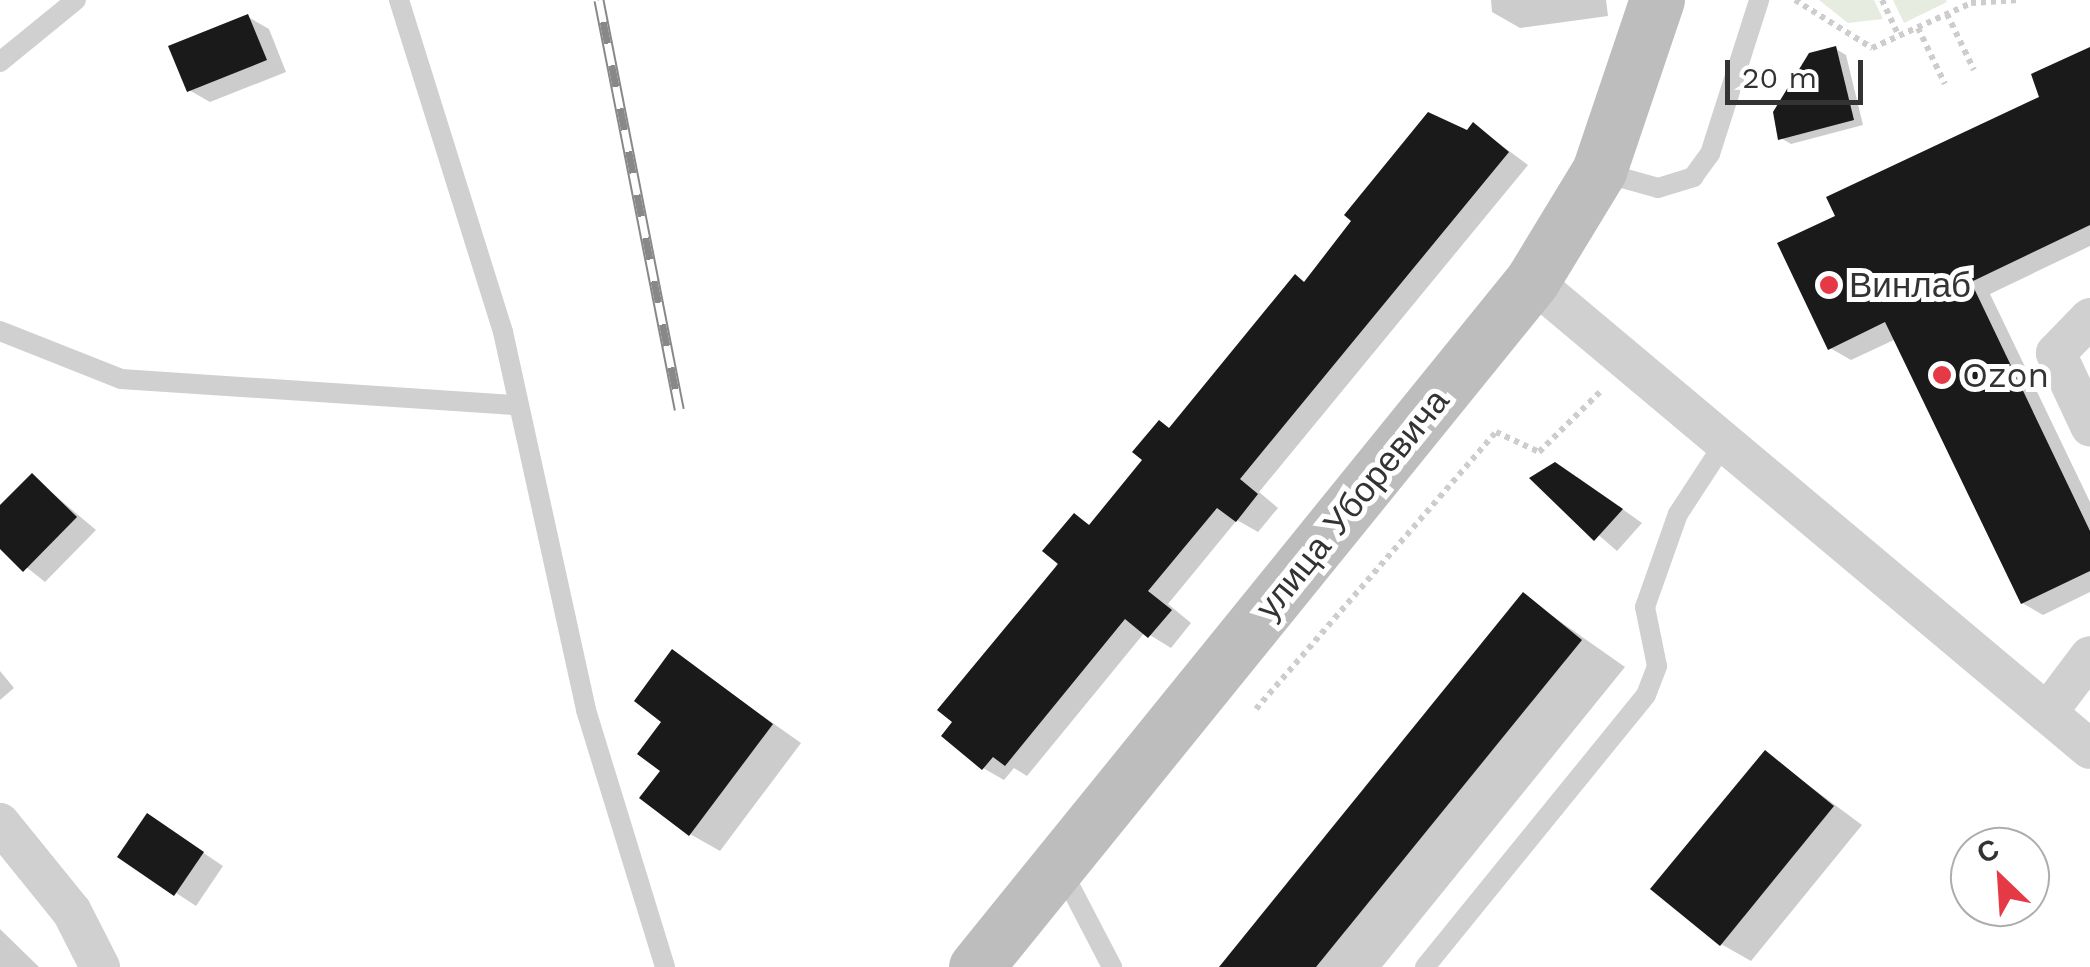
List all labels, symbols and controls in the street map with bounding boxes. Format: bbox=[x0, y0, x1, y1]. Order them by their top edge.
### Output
scale bar bbox=[1730, 40, 1868, 102]
text: 20 m bbox=[1742, 60, 1817, 95]
place label: Винлаб bbox=[1849, 264, 1971, 306]
marker: Винлаб bbox=[1818, 274, 1840, 296]
place label: Ozon bbox=[1962, 354, 2049, 396]
marker: Ozon bbox=[1931, 364, 1953, 386]
street label: улица Уборевича bbox=[1246, 380, 1458, 628]
north arrow bbox=[1950, 827, 2050, 927]
text: С bbox=[1972, 832, 2004, 870]

